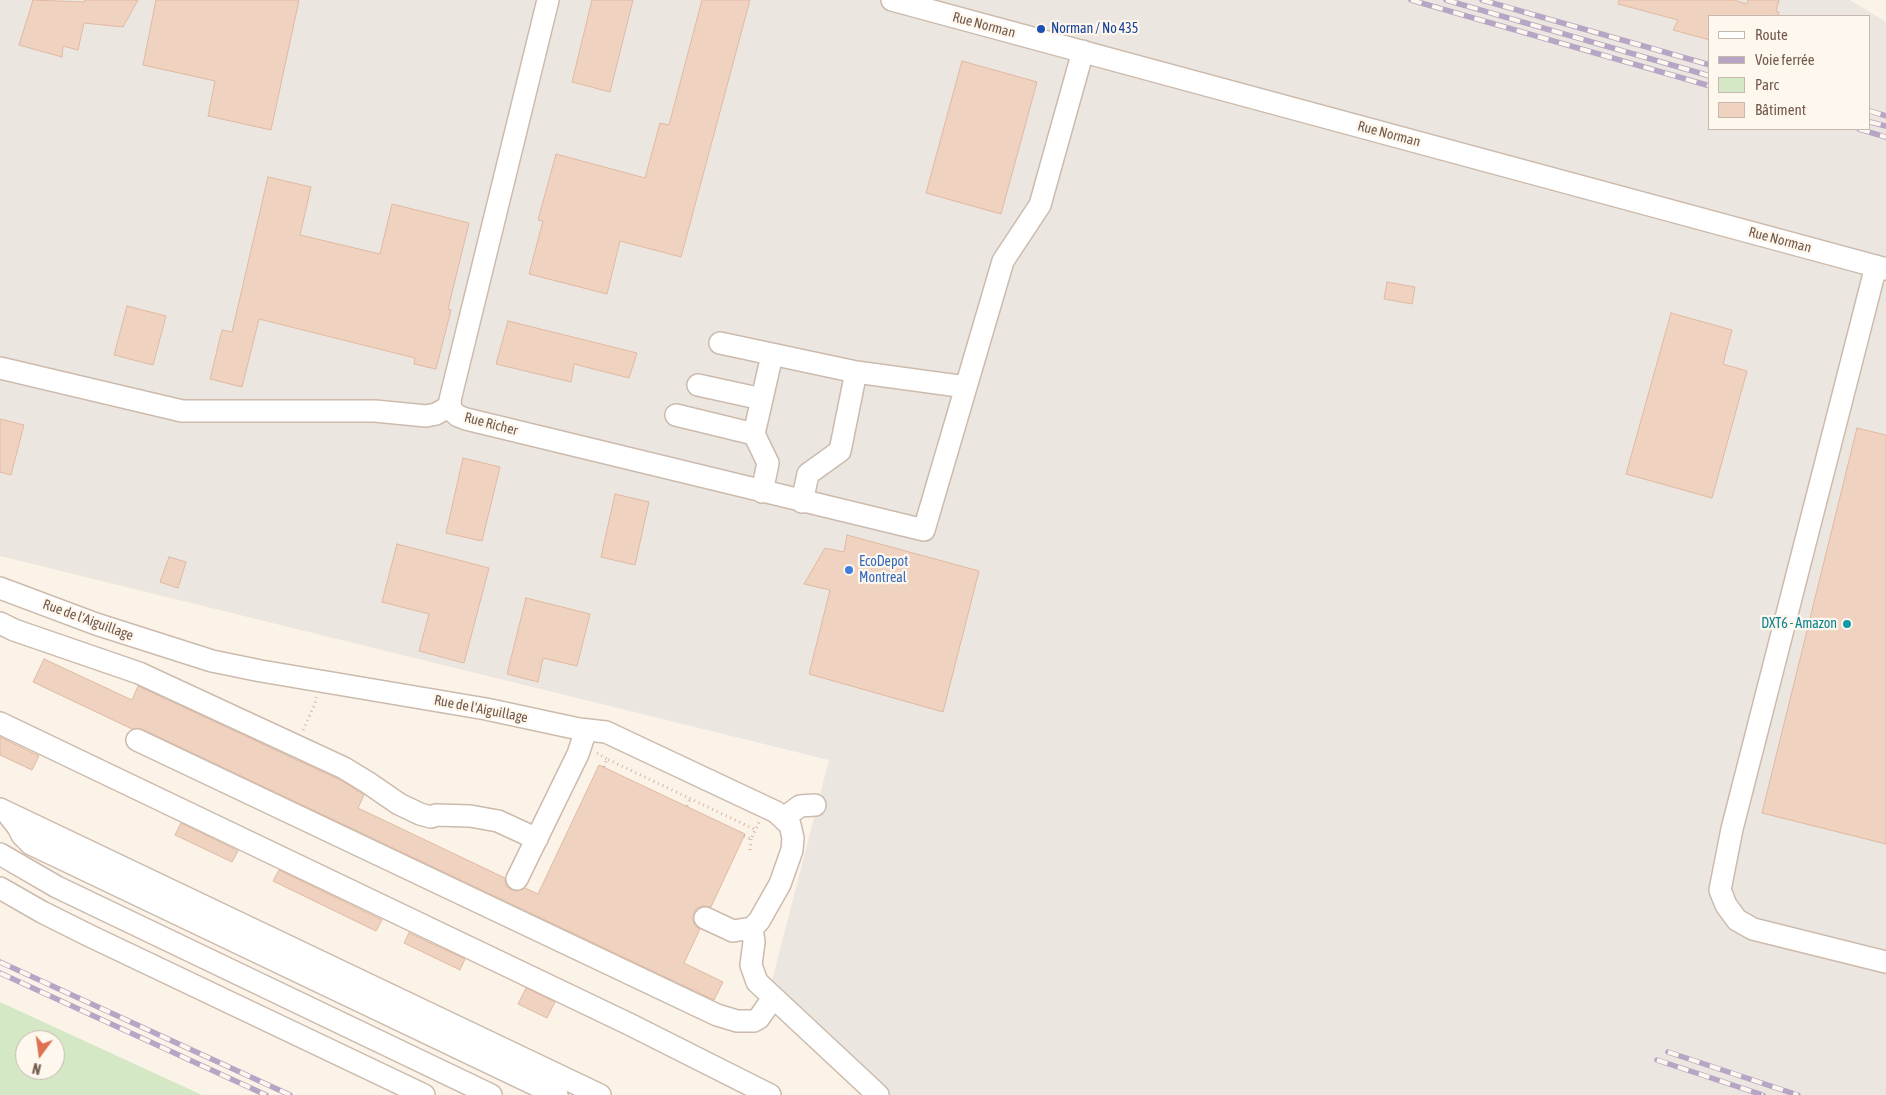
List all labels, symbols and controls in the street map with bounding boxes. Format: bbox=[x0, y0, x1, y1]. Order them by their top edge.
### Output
street label: Rue Norman bbox=[951, 9, 1017, 41]
legend bbox=[1708, 15, 1871, 130]
place label: Norman / No 435 bbox=[1051, 21, 1138, 37]
marker: Norman / No 435 bbox=[1035, 23, 1047, 35]
text: Route bbox=[1755, 26, 1788, 43]
text: Voie ferrée bbox=[1755, 51, 1815, 68]
text: Parc bbox=[1755, 76, 1779, 93]
text: Bâtiment bbox=[1755, 101, 1806, 118]
street label: Rue Norman bbox=[1356, 118, 1422, 150]
street label: Rue Norman bbox=[1747, 224, 1813, 256]
street label: Rue Richer bbox=[462, 409, 520, 439]
place label: EcoDepot Montreal bbox=[859, 554, 908, 586]
marker: EcoDepot Montreal bbox=[843, 564, 855, 576]
street label: Rue de l'Aiguillage bbox=[40, 596, 136, 644]
place label: DXT6 - Amazon bbox=[1761, 616, 1837, 632]
marker: DXT6 - Amazon bbox=[1841, 618, 1853, 630]
street label: Rue de l'Aiguillage bbox=[433, 692, 529, 726]
north arrow bbox=[15, 1030, 65, 1080]
text: N bbox=[31, 1060, 43, 1077]

